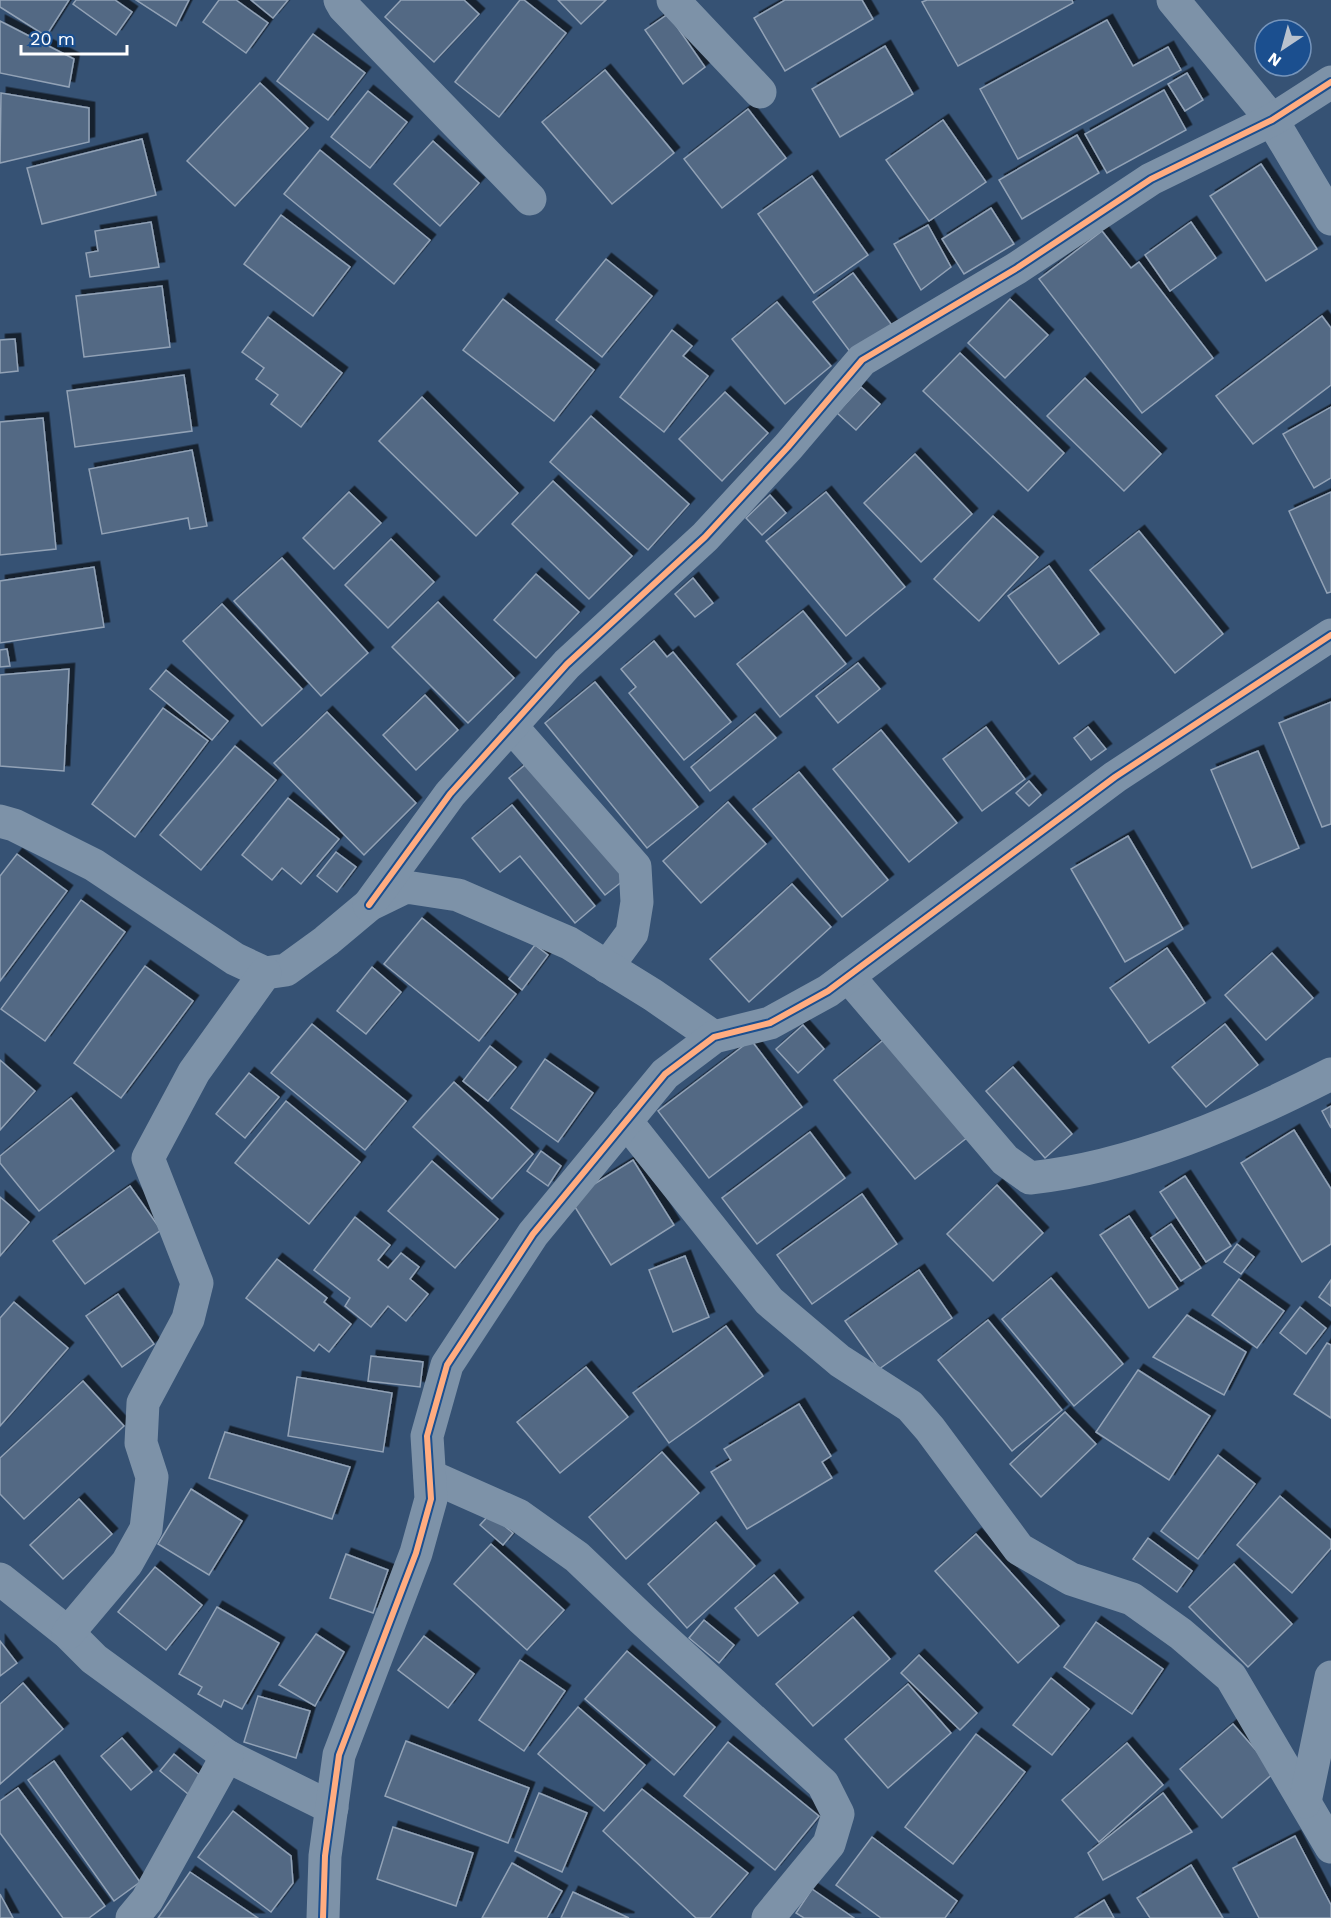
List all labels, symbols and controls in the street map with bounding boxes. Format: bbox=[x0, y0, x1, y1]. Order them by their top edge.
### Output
scale bar bbox=[21, 18, 128, 56]
north arrow bbox=[1253, 18, 1313, 78]
text: 20 m bbox=[30, 28, 75, 49]
text: N bbox=[1264, 49, 1285, 71]

